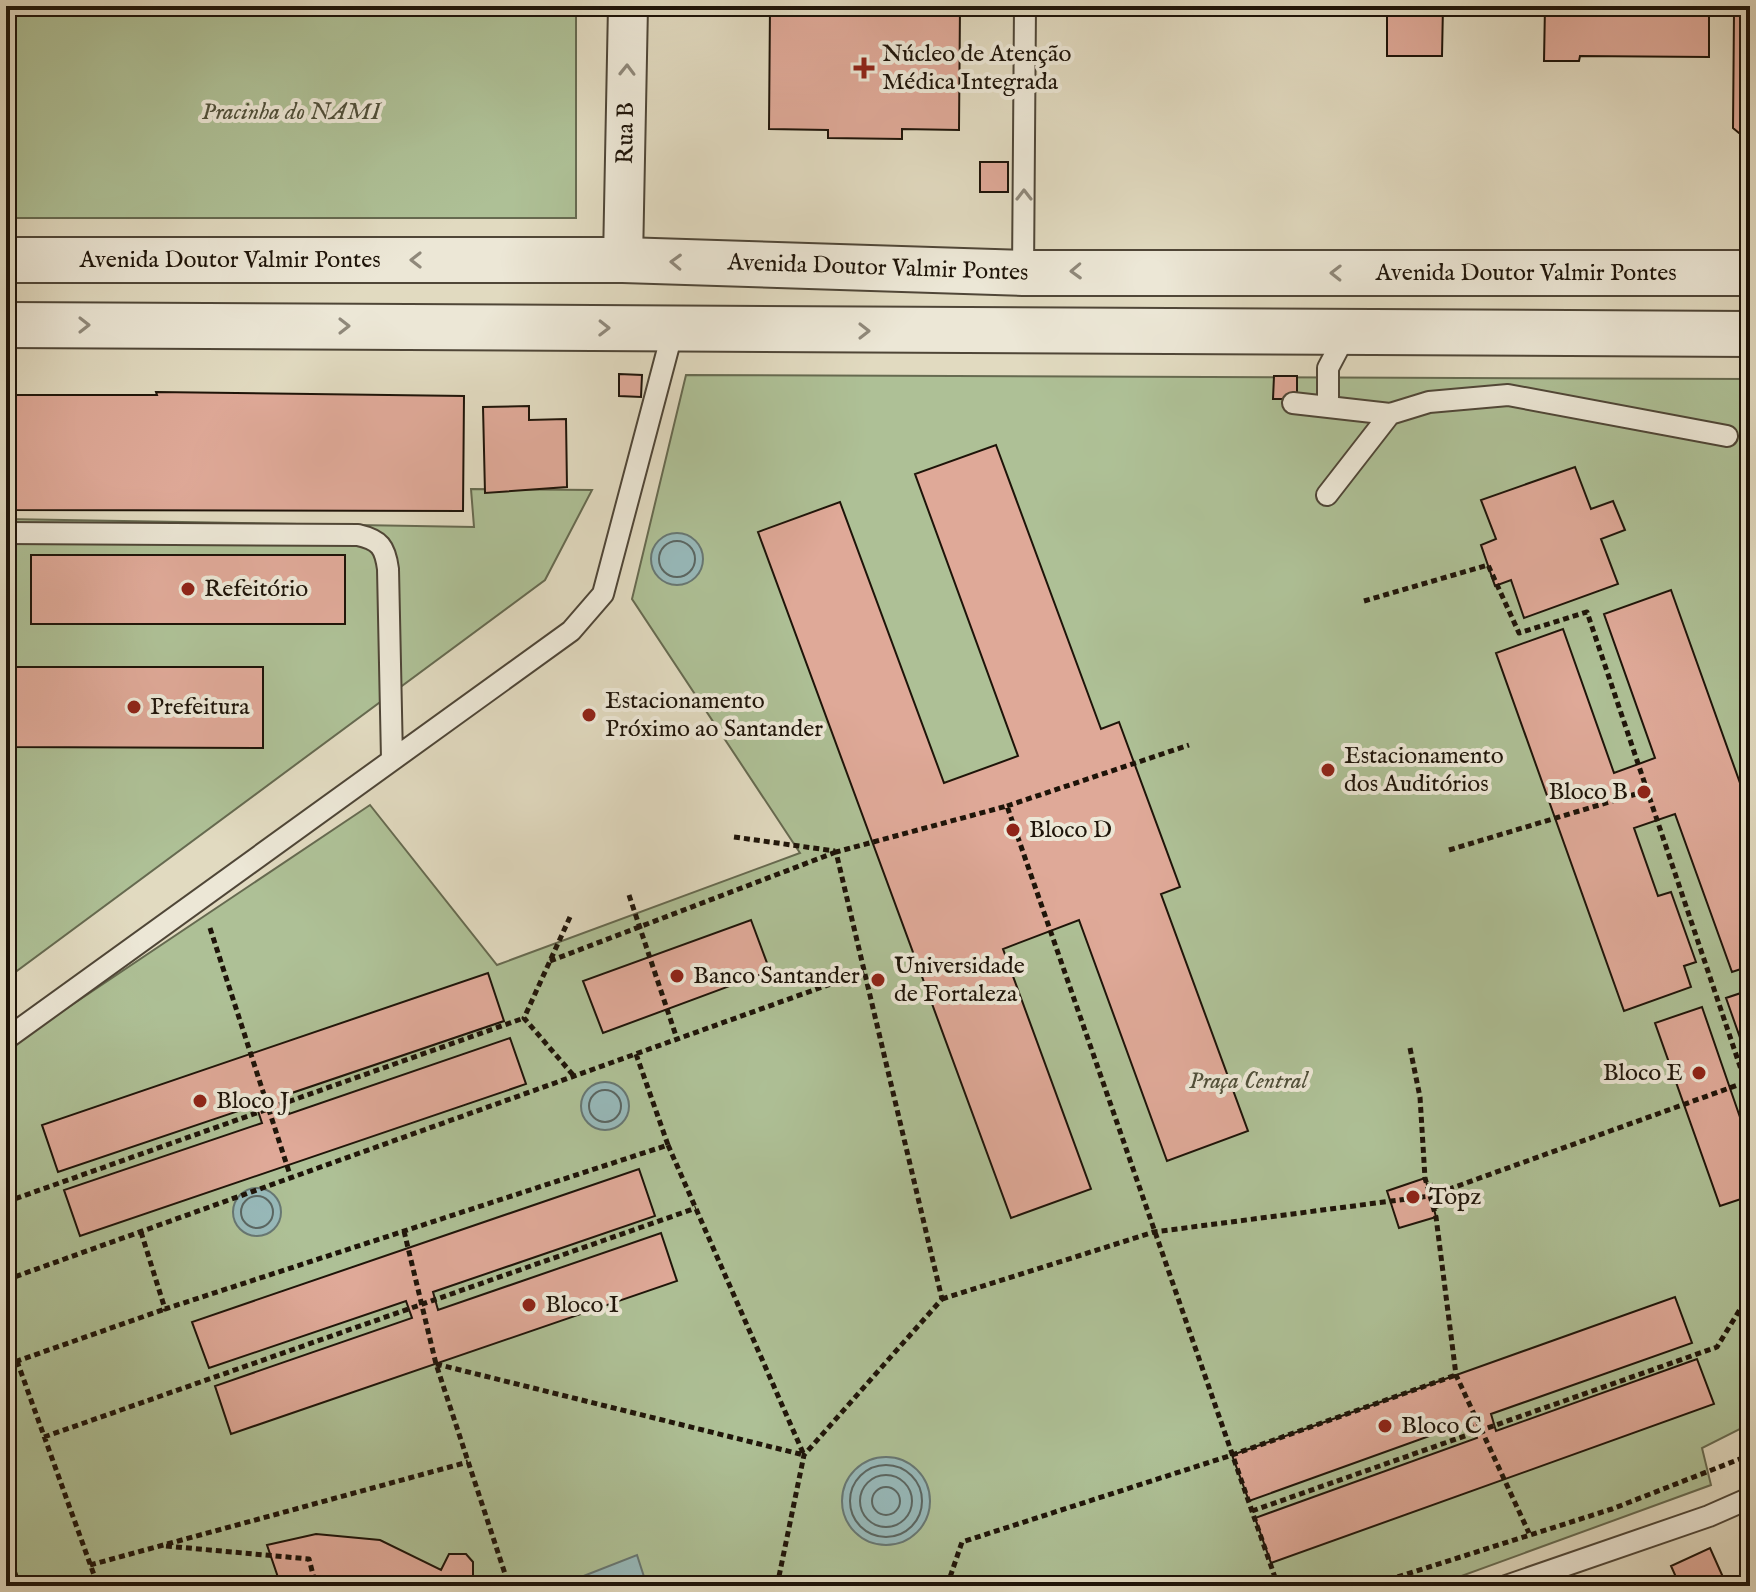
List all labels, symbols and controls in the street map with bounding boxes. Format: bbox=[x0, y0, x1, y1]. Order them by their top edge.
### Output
place label: Núcleo de Atenção Médica Integrada bbox=[882, 39, 1071, 98]
marker: Núcleo de Atenção Médica Integrada bbox=[853, 57, 875, 79]
one-way arrow bbox=[618, 63, 636, 76]
park label: Pracinha do NAMI bbox=[201, 97, 383, 128]
street label: Rua B bbox=[610, 102, 642, 164]
one-way arrow bbox=[1015, 188, 1033, 201]
street label: Avenida Doutor Valmir Pontes bbox=[78, 245, 381, 276]
street label: Avenida Doutor Valmir Pontes bbox=[726, 247, 1029, 289]
one-way arrow bbox=[409, 251, 422, 269]
one-way arrow bbox=[669, 253, 682, 270]
street label: Avenida Doutor Valmir Pontes bbox=[1374, 258, 1677, 289]
one-way arrow bbox=[1069, 262, 1082, 279]
one-way arrow bbox=[1329, 264, 1342, 282]
one-way arrow bbox=[78, 316, 91, 334]
one-way arrow bbox=[338, 317, 351, 335]
one-way arrow bbox=[598, 320, 611, 337]
one-way arrow bbox=[858, 322, 871, 340]
place label: Refeitório bbox=[204, 574, 308, 605]
marker: Refeitório bbox=[179, 580, 197, 598]
place label: Estacionamento Próximo ao Santander bbox=[605, 686, 823, 745]
place label: Prefeitura bbox=[150, 692, 250, 723]
marker: Prefeitura bbox=[125, 698, 143, 716]
marker: Estacionamento Próximo ao Santander bbox=[580, 706, 598, 724]
place label: Estacionamento dos Auditórios bbox=[1344, 741, 1504, 800]
marker: Estacionamento dos Auditórios bbox=[1319, 761, 1337, 779]
place label: Bloco B bbox=[1548, 777, 1628, 808]
marker: Bloco B bbox=[1635, 783, 1653, 801]
place label: Bloco D bbox=[1029, 815, 1112, 846]
marker: Bloco D bbox=[1004, 821, 1022, 839]
place label: Universidade de Fortaleza bbox=[894, 951, 1025, 1010]
place label: Banco Santander bbox=[693, 961, 860, 992]
marker: Banco Santander bbox=[668, 967, 686, 985]
marker: Universidade de Fortaleza bbox=[869, 971, 887, 989]
place label: Bloco E bbox=[1603, 1058, 1683, 1089]
marker: Bloco E bbox=[1690, 1064, 1708, 1082]
park label: Praça Central bbox=[1189, 1066, 1310, 1097]
place label: Bloco J bbox=[216, 1086, 290, 1117]
marker: Bloco J bbox=[191, 1092, 209, 1110]
place label: Topz bbox=[1429, 1182, 1481, 1213]
marker: Topz bbox=[1404, 1188, 1422, 1206]
place label: Bloco I bbox=[545, 1290, 619, 1321]
marker: Bloco I bbox=[520, 1296, 538, 1314]
place label: Bloco C bbox=[1401, 1411, 1482, 1442]
marker: Bloco C bbox=[1376, 1417, 1394, 1435]

